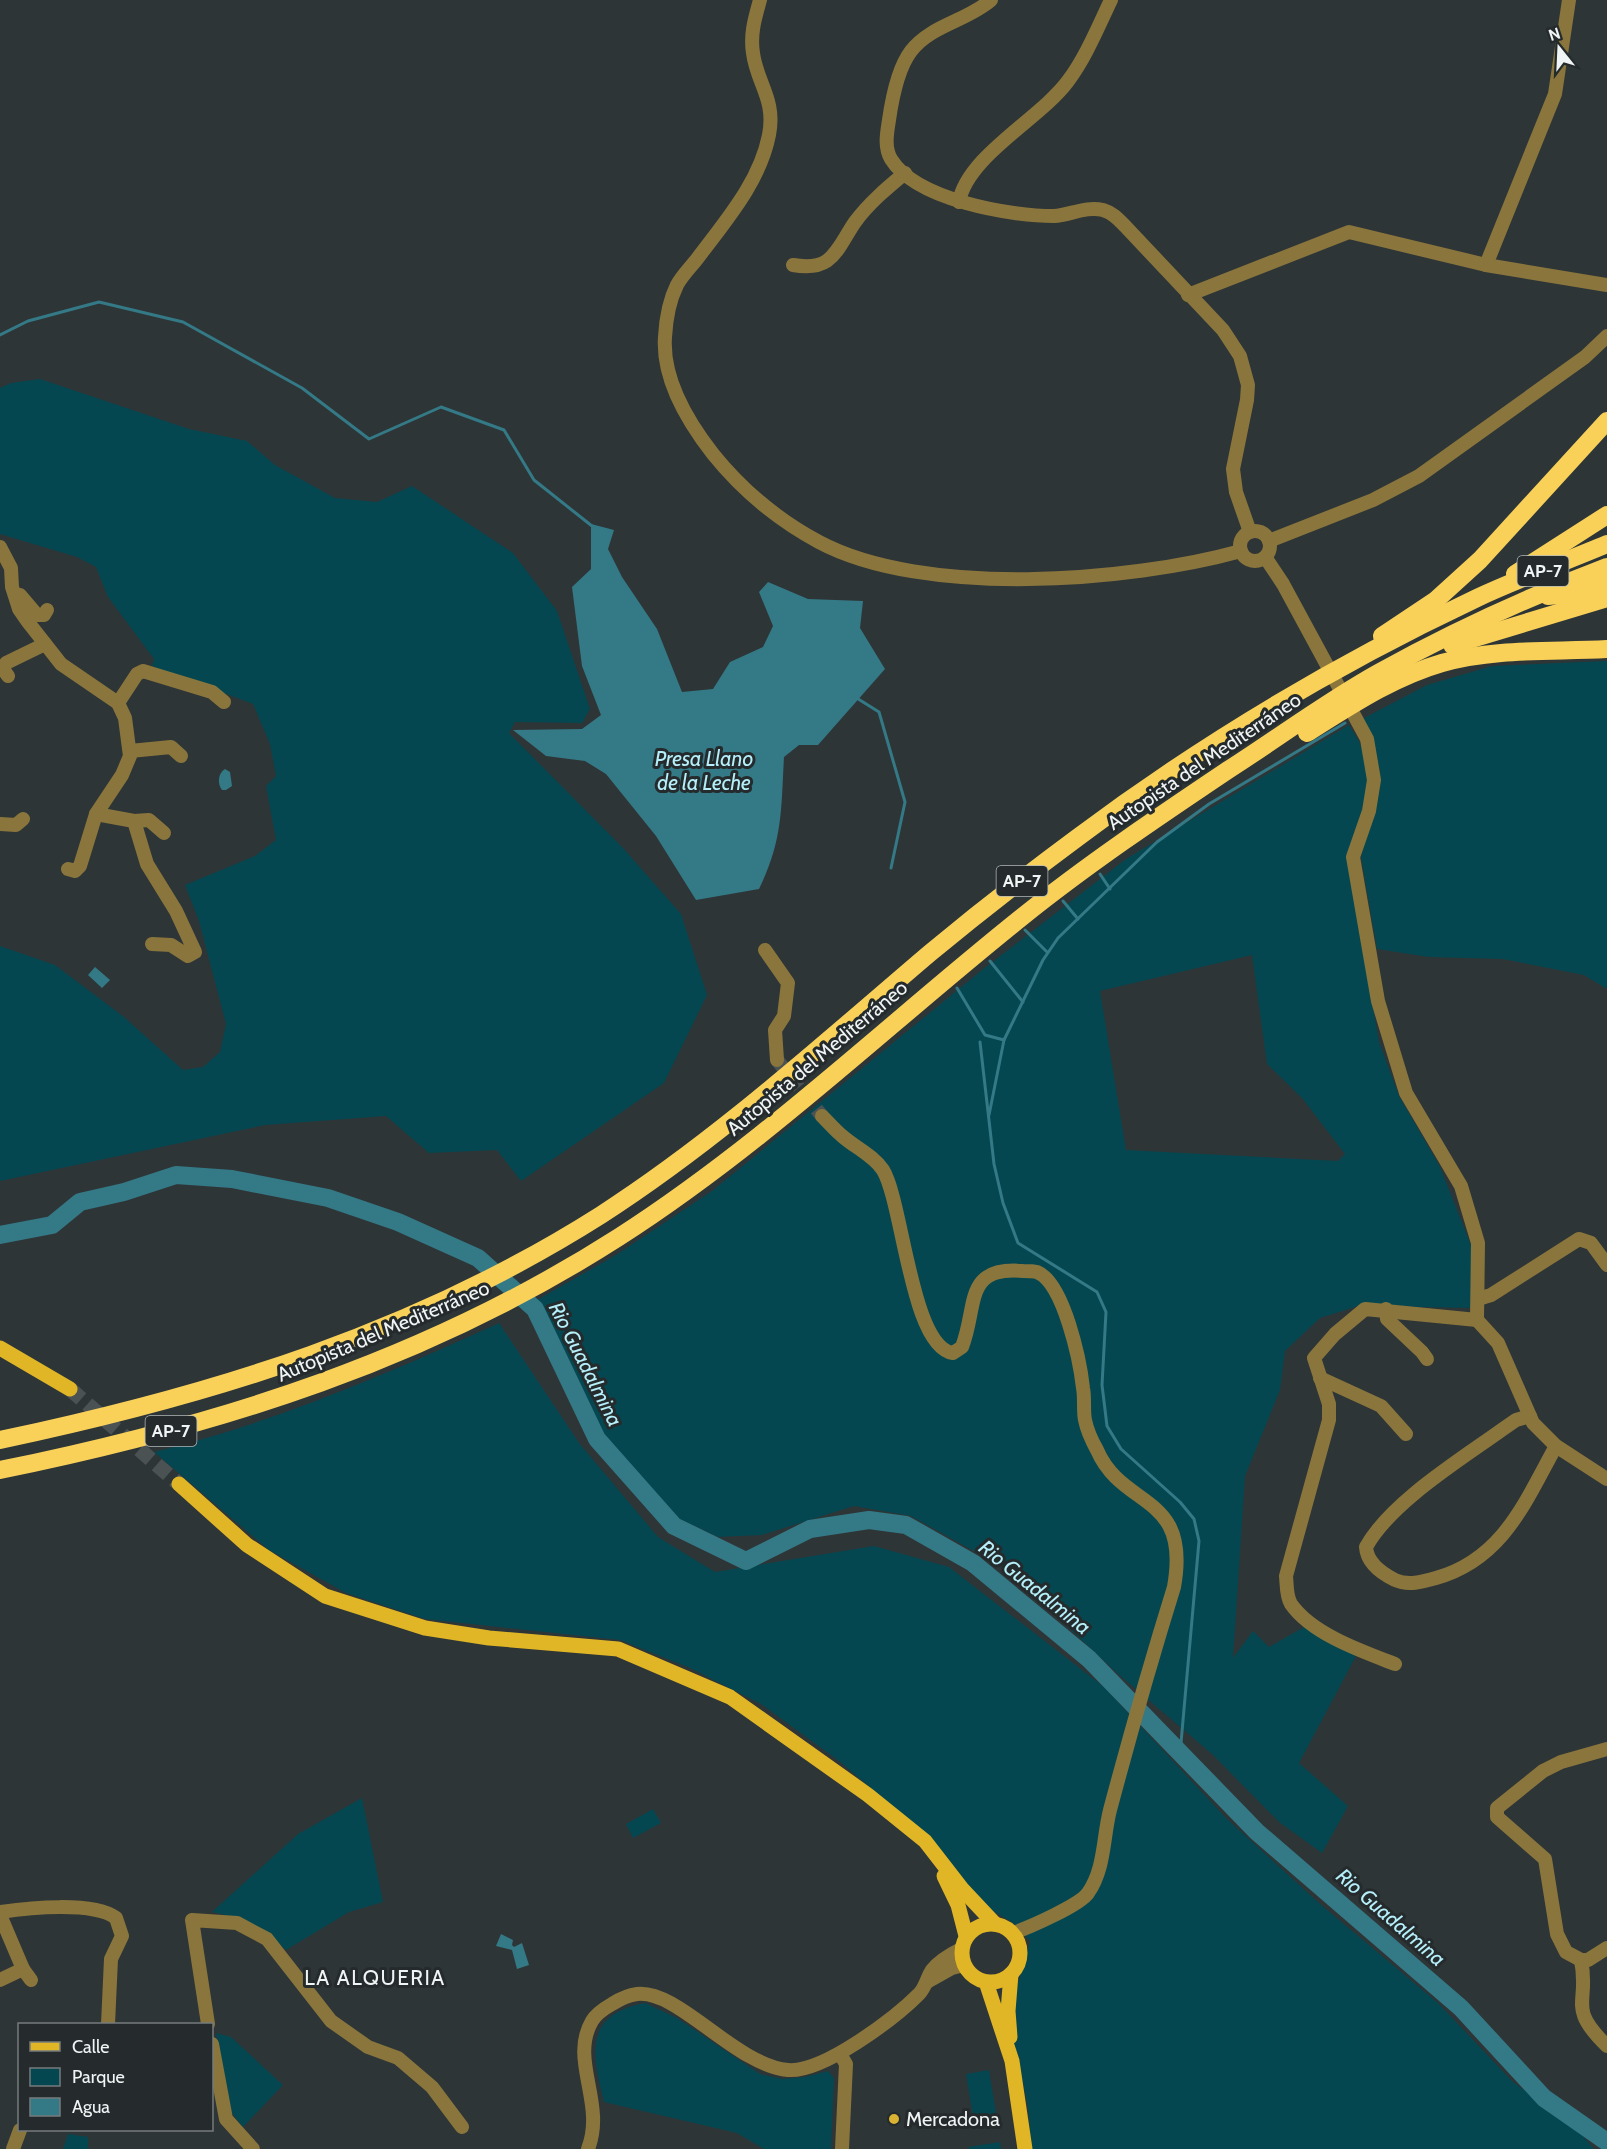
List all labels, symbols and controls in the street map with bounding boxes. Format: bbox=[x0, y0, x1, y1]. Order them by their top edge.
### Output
north arrow bbox=[1529, 18, 1589, 78]
text: N bbox=[1546, 23, 1563, 45]
road number: AP-7 bbox=[1518, 556, 1568, 586]
street label: Autopista del Mediterráneo bbox=[1103, 687, 1305, 835]
water label: Presa Llano de la Leche bbox=[655, 746, 753, 795]
road number: AP-7 bbox=[996, 866, 1048, 896]
street label: Autopista del Mediterráneo bbox=[722, 975, 912, 1141]
street label: Autopista del Mediterráneo bbox=[273, 1275, 493, 1387]
water label: Rio Guadalmina bbox=[544, 1298, 628, 1430]
road number: AP-7 bbox=[146, 1416, 196, 1446]
water label: Rio Guadalmina bbox=[974, 1534, 1096, 1640]
water label: Rio Guadalmina bbox=[1331, 1863, 1451, 1971]
district label: LA ALQUERIA bbox=[304, 1965, 446, 1990]
legend bbox=[18, 2023, 213, 2131]
text: Calle bbox=[72, 2036, 109, 2058]
text: Parque bbox=[72, 2066, 125, 2088]
text: Agua bbox=[72, 2096, 110, 2118]
place label: Mercadona bbox=[906, 2107, 1000, 2131]
marker: Mercadona bbox=[887, 2112, 901, 2126]

